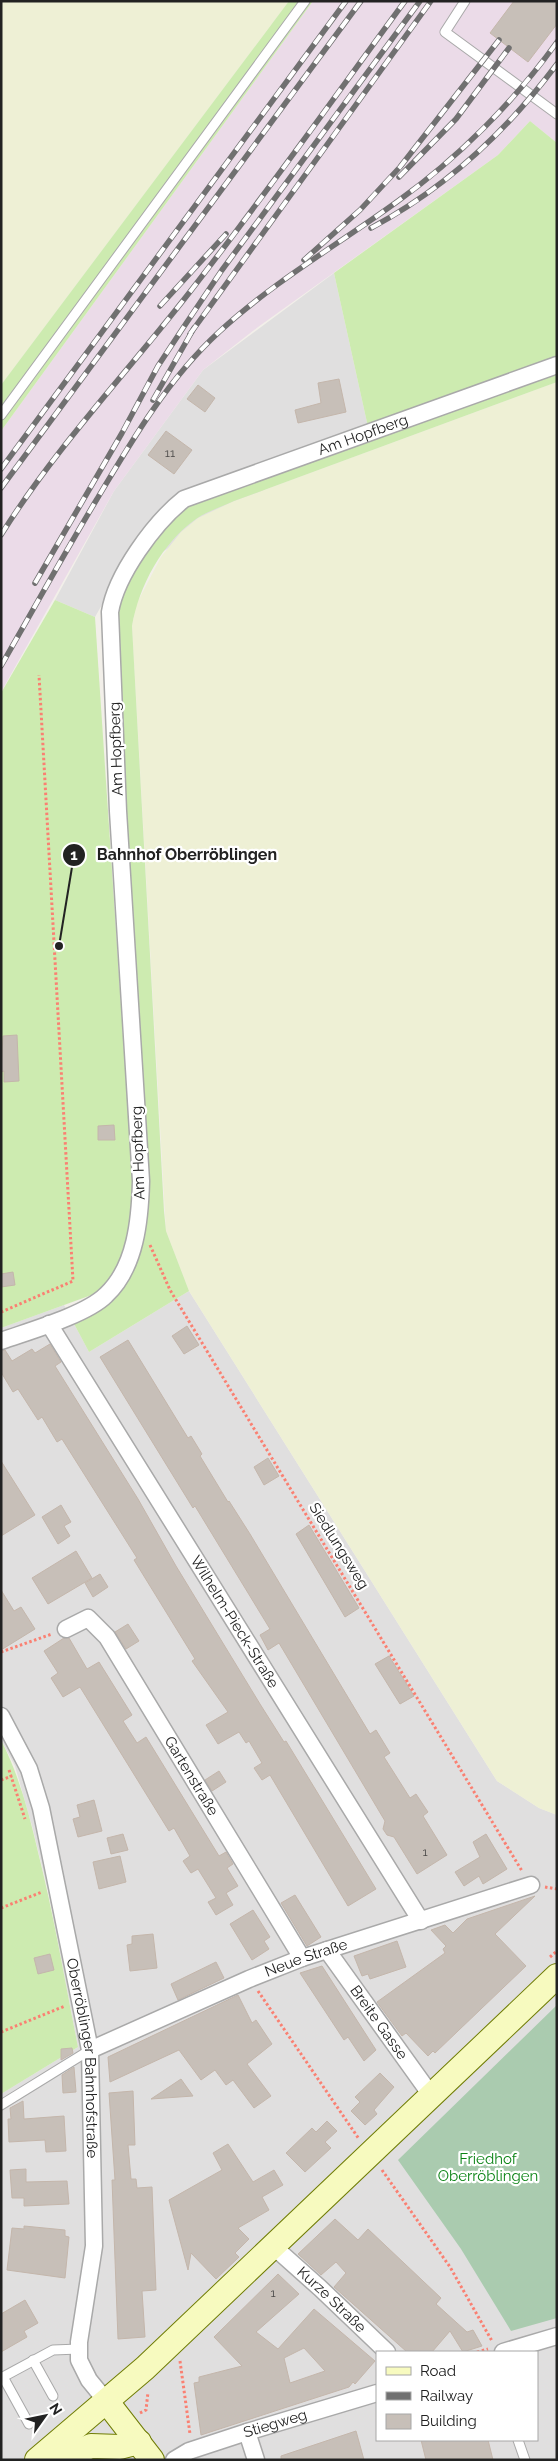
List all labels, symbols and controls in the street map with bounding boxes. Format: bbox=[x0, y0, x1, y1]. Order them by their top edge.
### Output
street label: Am Hopfberg bbox=[316, 410, 410, 459]
house number: 11 bbox=[165, 446, 175, 460]
street label: Am Hopfberg bbox=[105, 702, 127, 796]
callout: Bahnhof Oberröblingen bbox=[61, 839, 287, 870]
text: Bahnhof Oberröblingen bbox=[97, 845, 277, 864]
text: 1 bbox=[70, 846, 78, 864]
street label: Am Hopfberg bbox=[127, 1106, 149, 1200]
street label: Siedlungsweg bbox=[305, 1499, 373, 1593]
street label: Wilhelm-Pieck-Straße bbox=[187, 1552, 283, 1692]
street label: Gartenstraße bbox=[160, 1733, 222, 1819]
house number: 1 bbox=[422, 1845, 428, 1859]
street label: Neue Straße bbox=[262, 1935, 350, 1981]
street label: Oberröblinger Bahnhofstraße bbox=[63, 1957, 101, 2159]
street label: Breite Gasse bbox=[346, 1982, 412, 2063]
park label: Friedhof Oberröblingen bbox=[438, 2150, 538, 2185]
street label: Kurze Straße bbox=[293, 2263, 370, 2336]
house number: 1 bbox=[270, 2286, 276, 2300]
legend bbox=[376, 2351, 538, 2441]
text: Road bbox=[420, 2362, 456, 2380]
text: Railway bbox=[420, 2387, 473, 2405]
north arrow bbox=[20, 2391, 70, 2441]
text: N bbox=[46, 2400, 66, 2418]
street label: Stiegweg bbox=[241, 2406, 309, 2442]
text: Building bbox=[420, 2412, 477, 2430]

